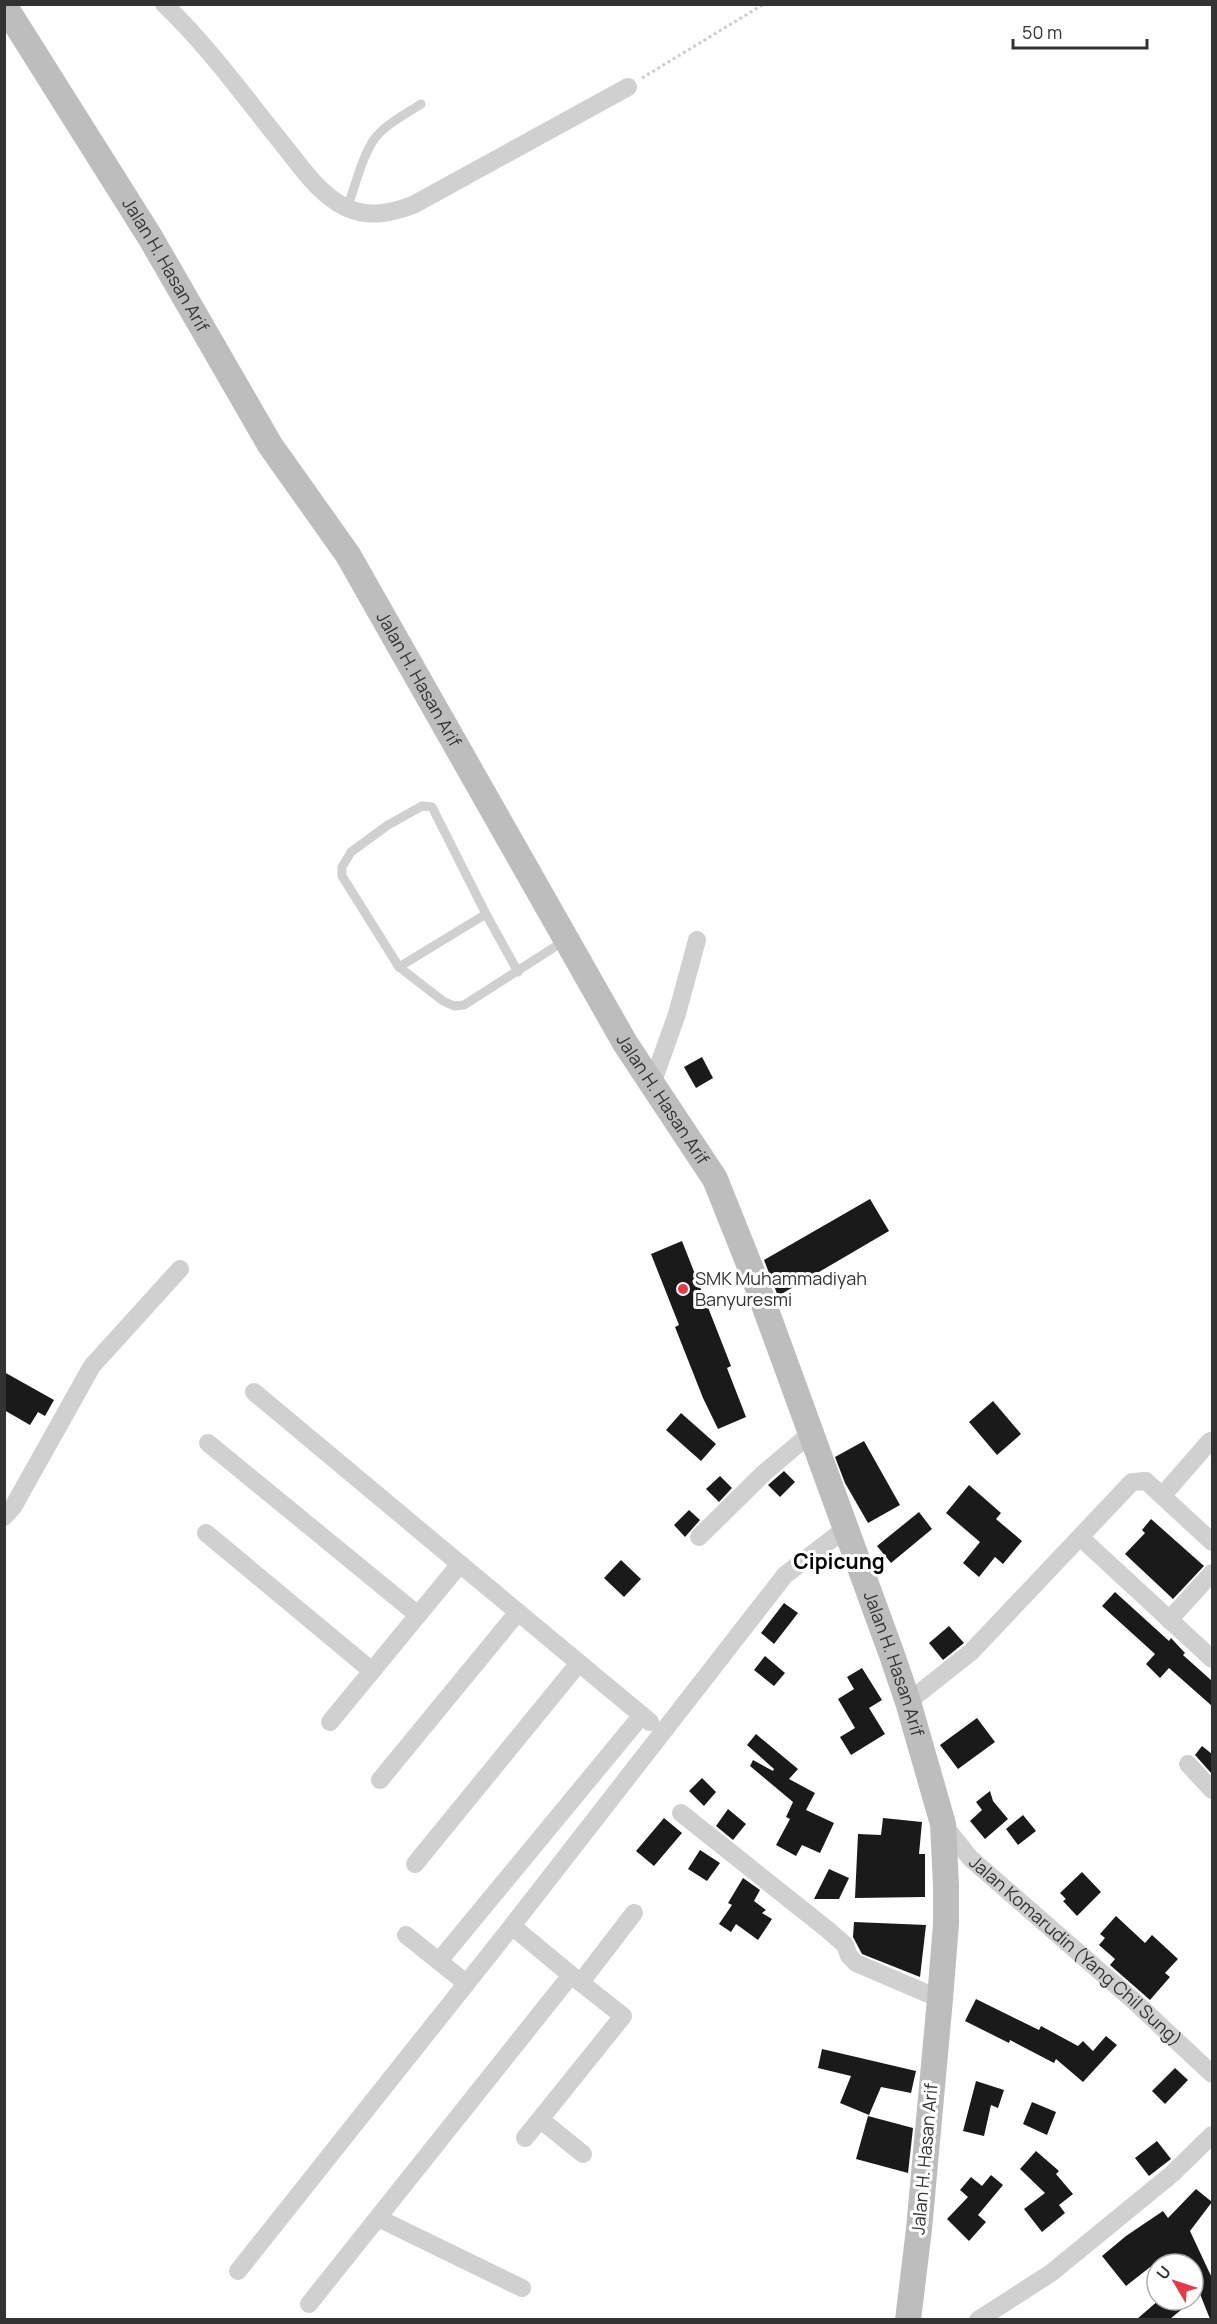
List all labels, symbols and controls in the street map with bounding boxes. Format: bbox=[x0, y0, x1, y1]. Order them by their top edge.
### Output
scale bar bbox=[1013, 12, 1146, 50]
text: 50 m bbox=[1022, 20, 1062, 44]
street label: Jalan H. Hasan Arif bbox=[117, 193, 215, 336]
street label: Jalan H. Hasan Arif bbox=[371, 607, 468, 751]
street label: Jalan H. Hasan Arif bbox=[611, 1029, 716, 1169]
place label: SMK Muhammadiyah Banyuresmi bbox=[695, 1266, 867, 1311]
marker: SMK Muhammadiyah Banyuresmi bbox=[676, 1282, 690, 1296]
district label: Cipicung bbox=[793, 1547, 885, 1575]
street label: Jalan H. Hasan Arif bbox=[859, 1587, 930, 1739]
street label: Jalan Komarudin (Yang Chil Sung) bbox=[964, 1850, 1188, 2051]
street label: Jalan H. Hasan Arif bbox=[905, 2082, 943, 2236]
north arrow bbox=[1145, 2252, 1205, 2312]
text: U bbox=[1151, 2261, 1176, 2284]

